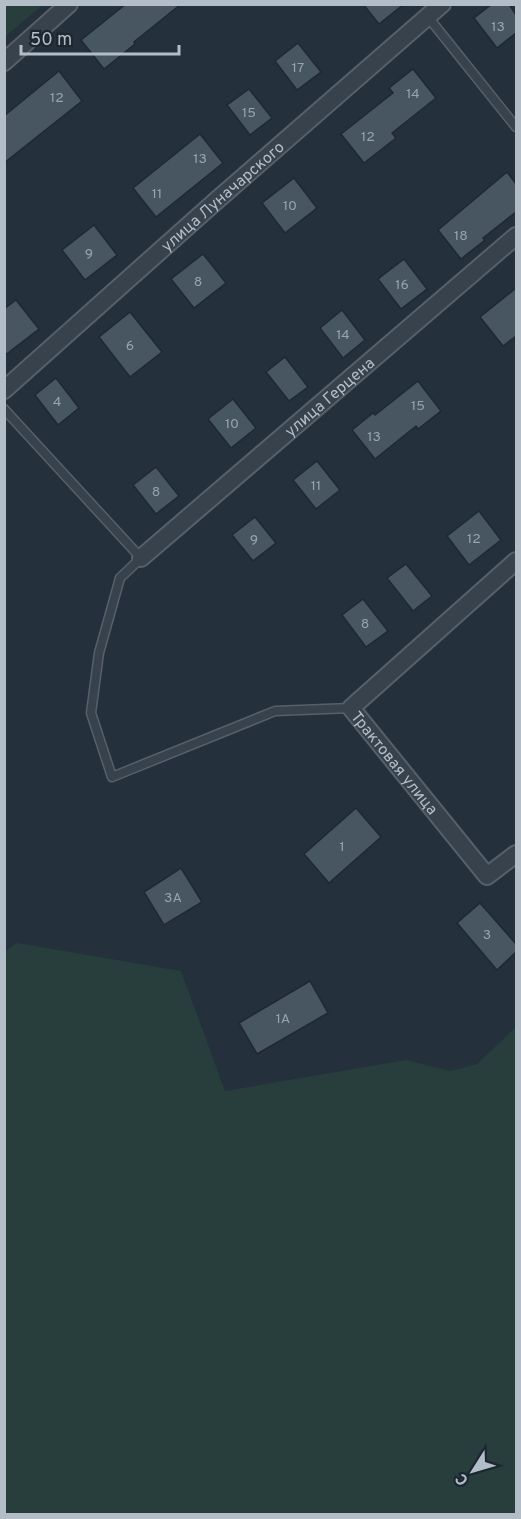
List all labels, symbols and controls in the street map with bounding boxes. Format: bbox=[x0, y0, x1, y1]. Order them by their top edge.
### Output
scale bar bbox=[21, 18, 178, 56]
house number: 13 bbox=[491, 19, 505, 36]
text: 50 m bbox=[30, 29, 72, 52]
house number: 17 bbox=[292, 60, 304, 77]
house number: 14 bbox=[406, 86, 420, 103]
house number: 12 bbox=[50, 90, 64, 107]
house number: 15 bbox=[242, 105, 256, 122]
house number: 12 bbox=[361, 129, 375, 146]
street label: улица Луначарского bbox=[158, 138, 289, 257]
house number: 13 bbox=[193, 151, 207, 168]
house number: 11 bbox=[152, 186, 162, 203]
house number: 10 bbox=[283, 198, 297, 215]
house number: 18 bbox=[454, 228, 468, 245]
house number: 9 bbox=[85, 246, 93, 263]
house number: 8 bbox=[194, 274, 202, 291]
house number: 16 bbox=[395, 277, 409, 294]
house number: 14 bbox=[336, 327, 350, 344]
house number: 6 bbox=[126, 338, 134, 355]
street label: улица Герцена bbox=[281, 354, 379, 442]
house number: 4 bbox=[53, 394, 61, 411]
house number: 15 bbox=[411, 398, 425, 415]
house number: 10 bbox=[225, 416, 239, 433]
house number: 13 bbox=[367, 429, 381, 446]
house number: 11 bbox=[311, 478, 321, 495]
house number: 8 bbox=[152, 484, 160, 501]
house number: 12 bbox=[467, 531, 481, 548]
house number: 9 bbox=[250, 532, 258, 549]
house number: 8 bbox=[361, 616, 369, 633]
street label: Трактовая улица bbox=[346, 708, 441, 819]
house number: 1 bbox=[339, 839, 345, 856]
house number: 3А bbox=[164, 890, 182, 907]
house number: 3 bbox=[483, 927, 491, 944]
house number: 1А bbox=[276, 1011, 290, 1028]
north arrow bbox=[443, 1441, 503, 1501]
text: С bbox=[452, 1469, 474, 1489]

